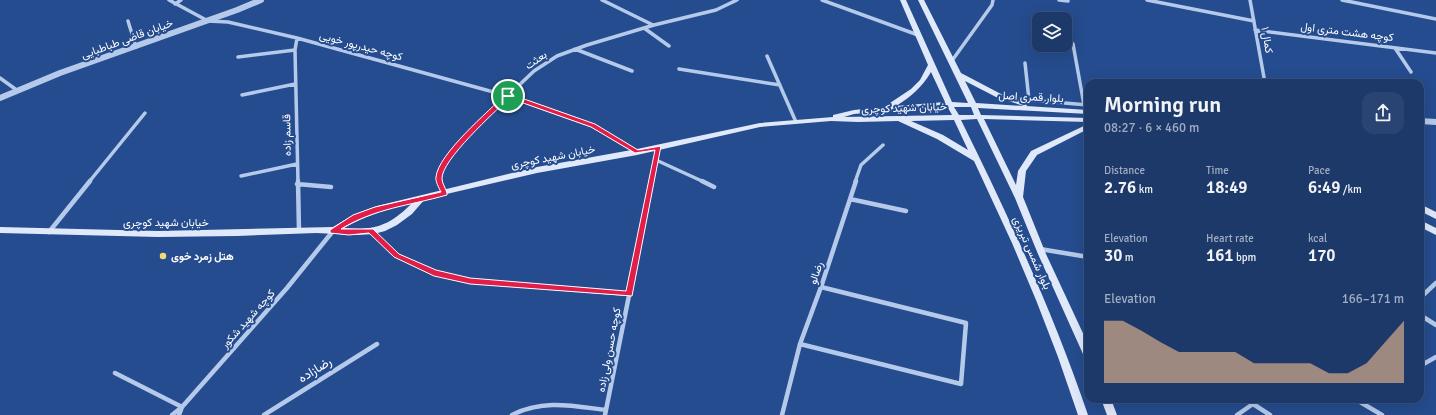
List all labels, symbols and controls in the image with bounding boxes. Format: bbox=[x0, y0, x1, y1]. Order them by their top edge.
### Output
map controls bbox=[1032, 12, 1072, 52]
button: layers bbox=[1032, 12, 1072, 52]
street label: خیابان قاضی طباطبایی bbox=[79, 16, 175, 62]
street label: کوچه هشت متری اول bbox=[1300, 20, 1394, 45]
street label: کمال ۱ bbox=[1258, 26, 1276, 54]
street label: کوچه حیدرپور خویی bbox=[318, 29, 404, 64]
street label: بعثت bbox=[523, 48, 549, 72]
pin bbox=[491, 79, 525, 113]
icon: arrive bbox=[497, 85, 519, 107]
street label: بلوار قمری اصل bbox=[998, 89, 1064, 105]
text: Morning run bbox=[1104, 91, 1221, 118]
button: share bbox=[1362, 92, 1404, 134]
street label: خیابان شهید کوچری bbox=[861, 100, 947, 117]
street label: قاسم زاده bbox=[280, 114, 295, 156]
text: 08:27 · 6 × 460 m bbox=[1104, 120, 1199, 136]
street label: خیابان شهید کوچری bbox=[510, 142, 597, 173]
text: Distance bbox=[1104, 164, 1145, 177]
text: Time bbox=[1206, 164, 1229, 177]
text: Pace bbox=[1308, 164, 1330, 177]
text: 2.76 bbox=[1104, 177, 1136, 198]
text: 18:49 bbox=[1206, 177, 1248, 198]
text: 6:49 bbox=[1308, 177, 1340, 198]
text: km bbox=[1136, 183, 1153, 196]
text: /km bbox=[1340, 183, 1362, 196]
street label: بلوار شمس تبریزی bbox=[1010, 214, 1054, 292]
street label: خیابان شهید کوچری bbox=[123, 216, 209, 230]
text: Elevation bbox=[1104, 232, 1148, 245]
text: Heart rate bbox=[1206, 232, 1254, 245]
text: kcal bbox=[1308, 232, 1327, 245]
text: 30 bbox=[1104, 245, 1122, 266]
text: 161 bbox=[1206, 245, 1234, 266]
text: 170 bbox=[1308, 245, 1336, 266]
place label: هتل زمرد خوی bbox=[171, 250, 234, 263]
marker: هتل زمرد خوی bbox=[158, 251, 168, 261]
text: m bbox=[1122, 251, 1134, 264]
text: bpm bbox=[1234, 251, 1256, 264]
street label: رضالو bbox=[806, 260, 826, 286]
street label: کوچه شهید شکور bbox=[218, 287, 279, 352]
text: Elevation bbox=[1104, 291, 1156, 307]
text: 166–171 m bbox=[1342, 291, 1404, 307]
street label: کوچه حسن ولی زاده bbox=[594, 307, 625, 394]
street label: رضازاده bbox=[295, 354, 335, 386]

